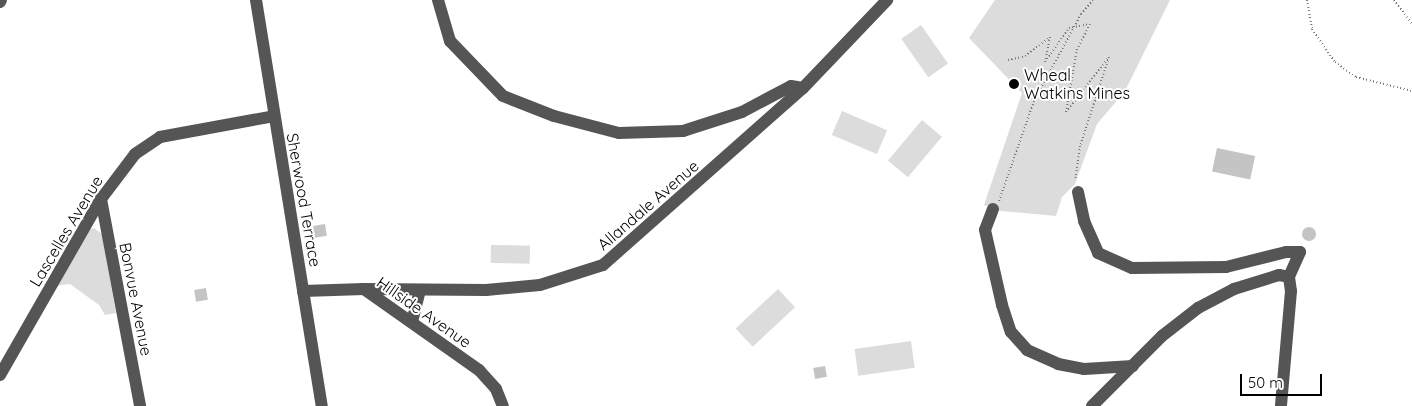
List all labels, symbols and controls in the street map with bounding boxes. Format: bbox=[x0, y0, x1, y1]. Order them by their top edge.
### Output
place label: Wheal Watkins Mines bbox=[1024, 65, 1130, 103]
marker: Wheal Watkins Mines bbox=[1008, 78, 1020, 90]
street label: Sherwood Terrace bbox=[283, 132, 325, 268]
street label: Allandale Avenue bbox=[594, 156, 702, 254]
street label: Lascelles Avenue bbox=[25, 172, 107, 290]
street label: Bonvue Avenue bbox=[116, 241, 156, 357]
street label: Hillside Avenue bbox=[373, 272, 475, 352]
scale bar bbox=[1242, 364, 1324, 396]
text: 50 m bbox=[1248, 373, 1283, 392]

